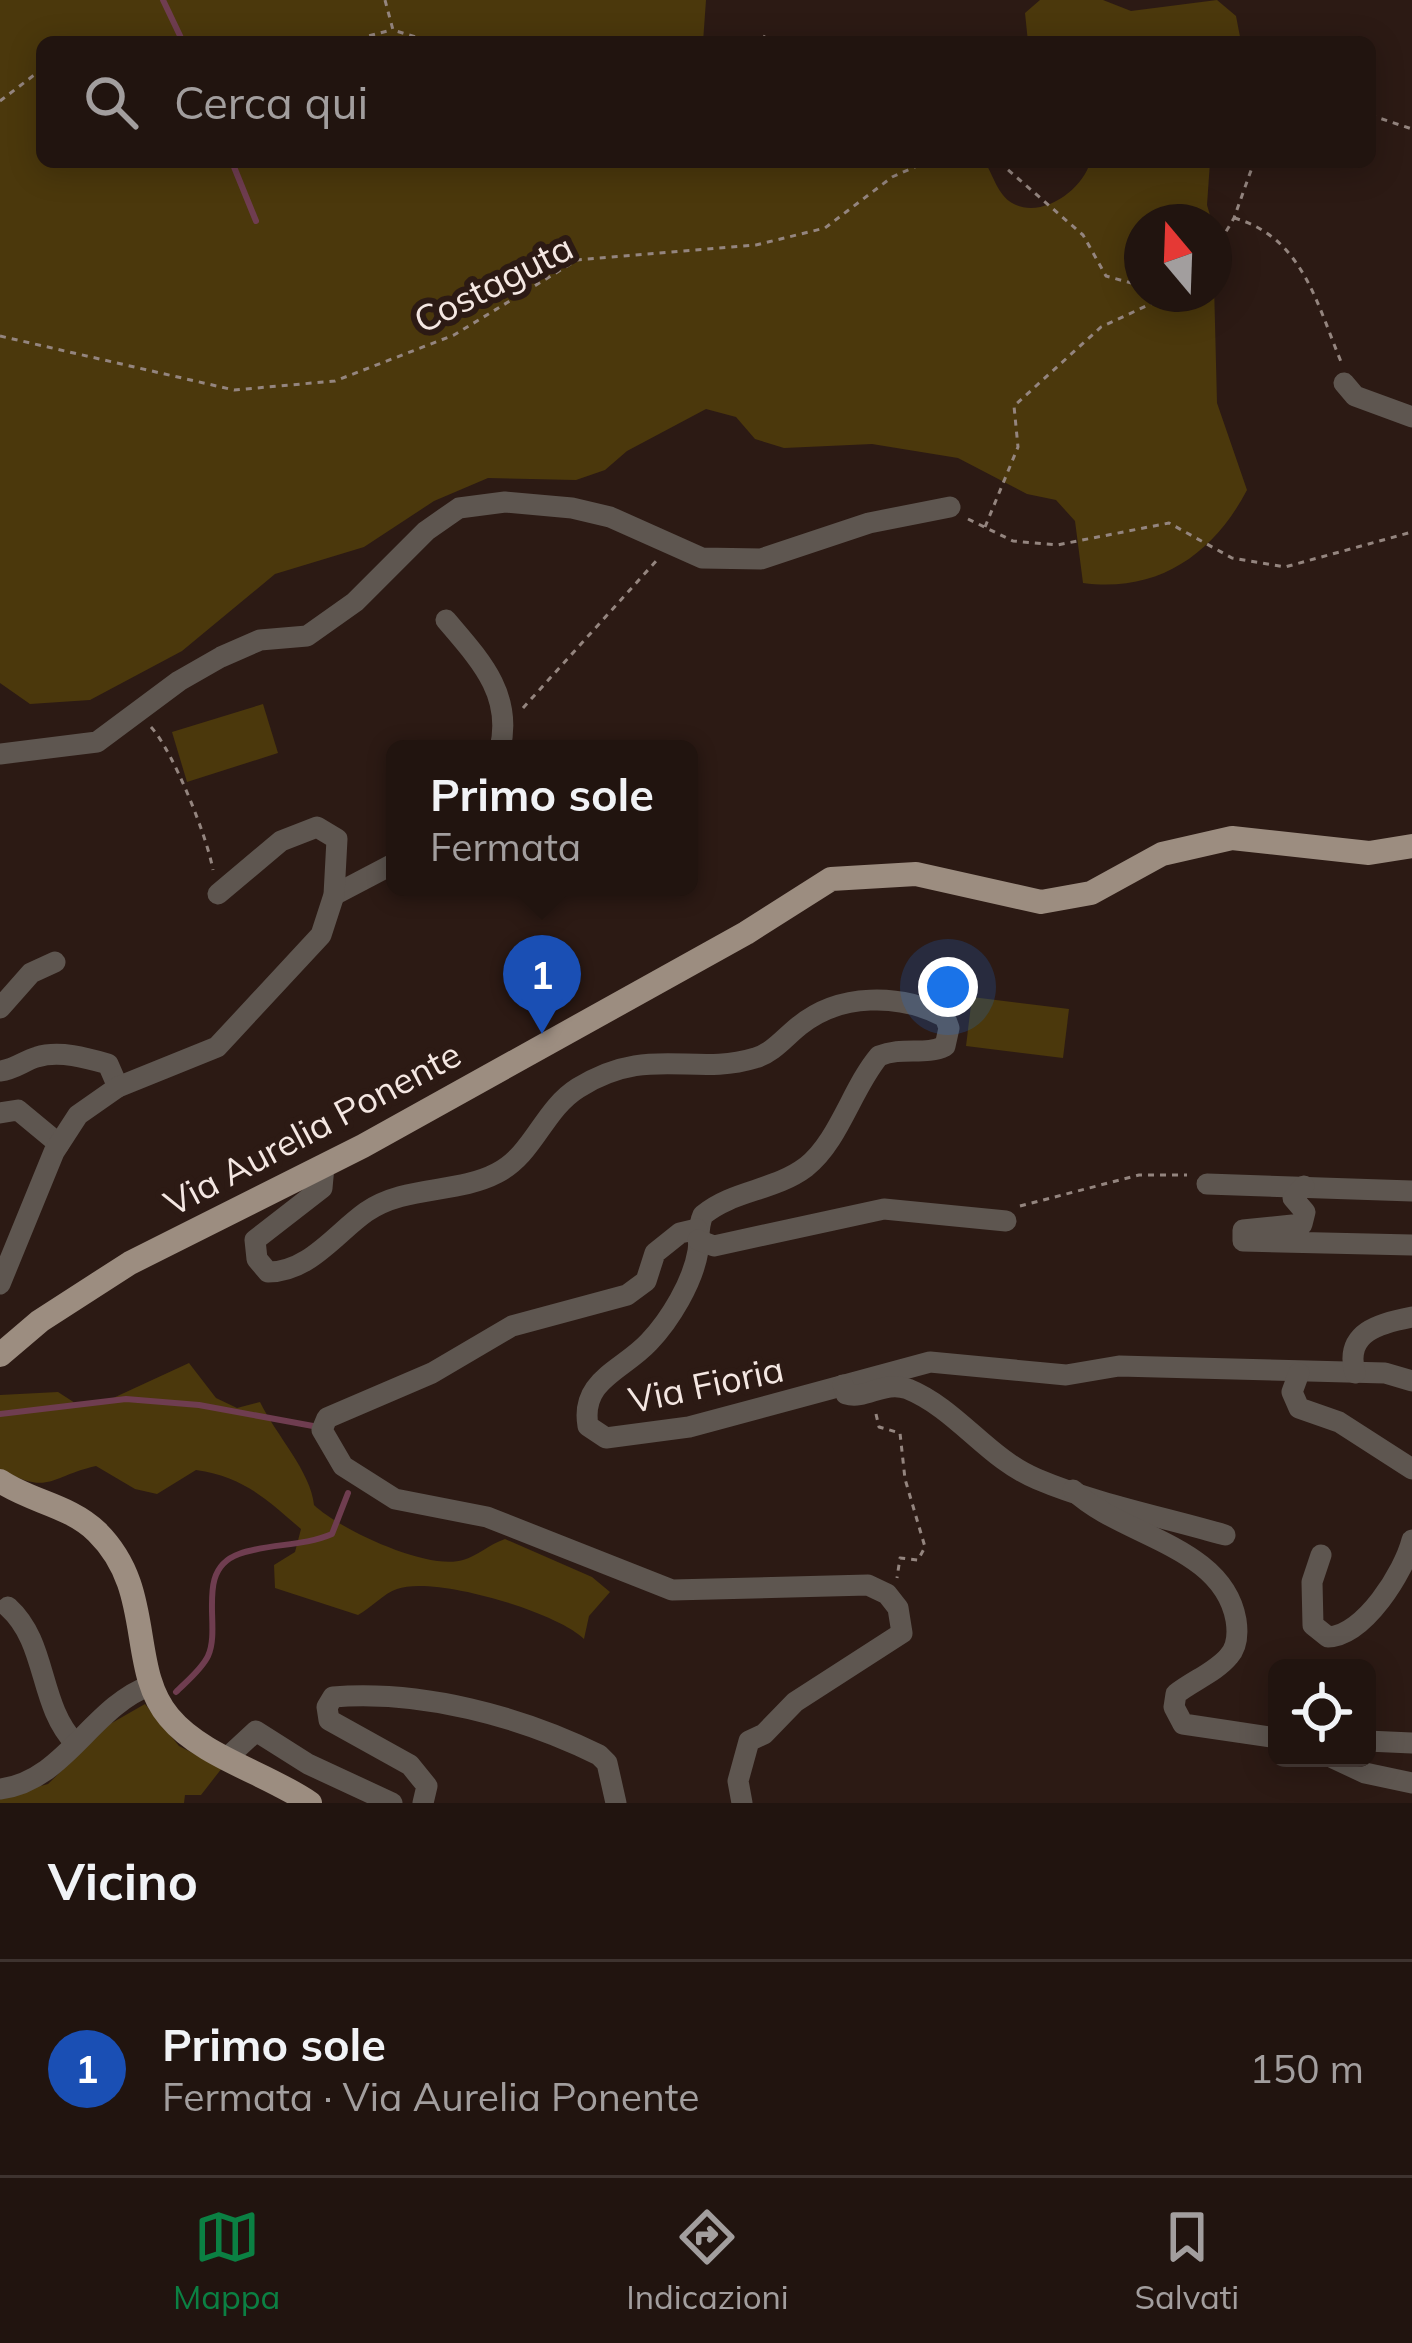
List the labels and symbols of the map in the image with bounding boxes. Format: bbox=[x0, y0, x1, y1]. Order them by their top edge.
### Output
north arrow bbox=[1124, 204, 1232, 312]
street label: Costaguta bbox=[406, 224, 580, 342]
pin: 1 bbox=[503, 935, 581, 1034]
your location bbox=[918, 957, 978, 1017]
street label: Via Aurelia Ponente bbox=[156, 1031, 468, 1225]
street label: Via Fioria bbox=[624, 1346, 788, 1422]

